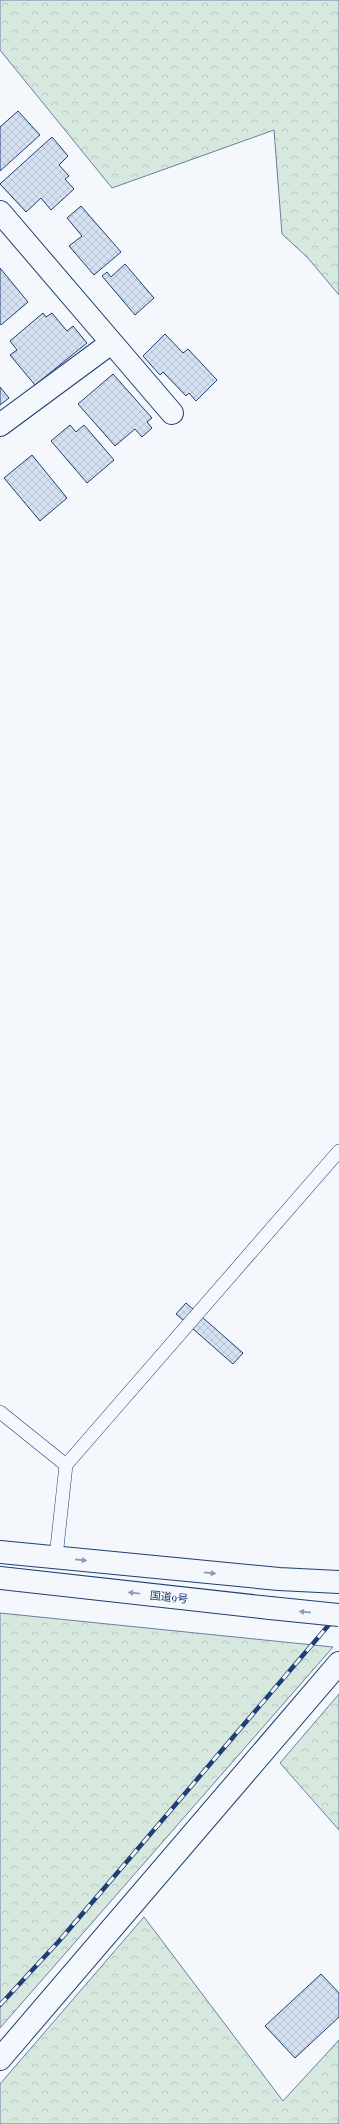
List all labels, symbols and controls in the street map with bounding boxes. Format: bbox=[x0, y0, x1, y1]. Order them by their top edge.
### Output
one-way arrow bbox=[75, 1556, 87, 1563]
one-way arrow bbox=[204, 1569, 216, 1576]
street label: 国道9号 bbox=[149, 1587, 189, 1606]
one-way arrow bbox=[128, 1590, 140, 1596]
one-way arrow bbox=[299, 1609, 311, 1615]

